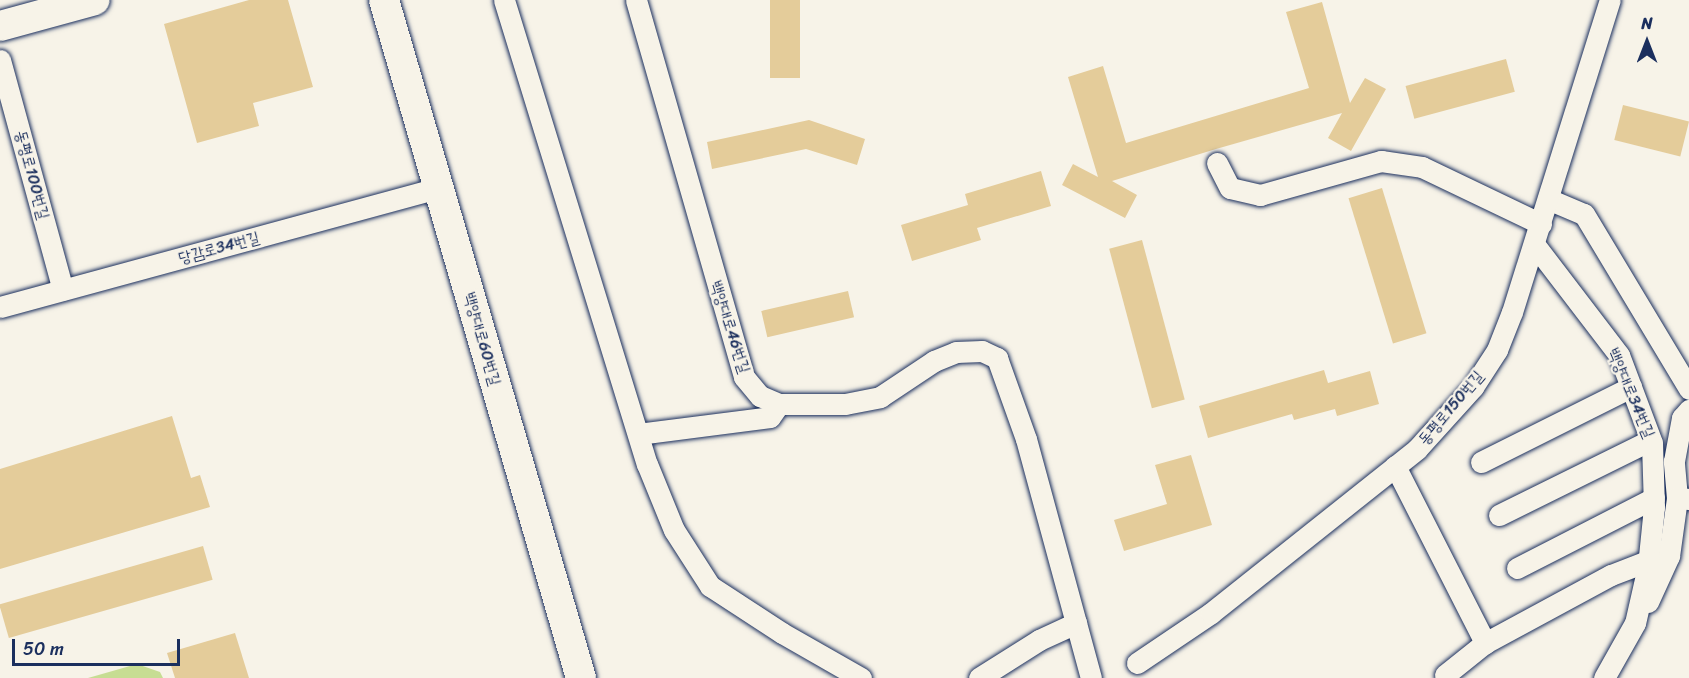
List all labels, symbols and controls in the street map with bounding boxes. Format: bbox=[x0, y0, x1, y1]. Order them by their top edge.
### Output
text: N bbox=[1641, 9, 1653, 38]
north arrow bbox=[1617, 12, 1677, 72]
street label: 동평로100번길 bbox=[11, 128, 53, 222]
street label: 당감로34번길 bbox=[176, 228, 262, 268]
street label: 백양대로46번길 bbox=[706, 278, 754, 376]
street label: 백양대로60번길 bbox=[459, 290, 505, 388]
street label: 백양대로34번길 bbox=[1603, 345, 1659, 441]
street label: 동평로150번길 bbox=[1414, 367, 1488, 449]
scale bar bbox=[15, 627, 183, 665]
text: 50 m bbox=[23, 633, 64, 665]

